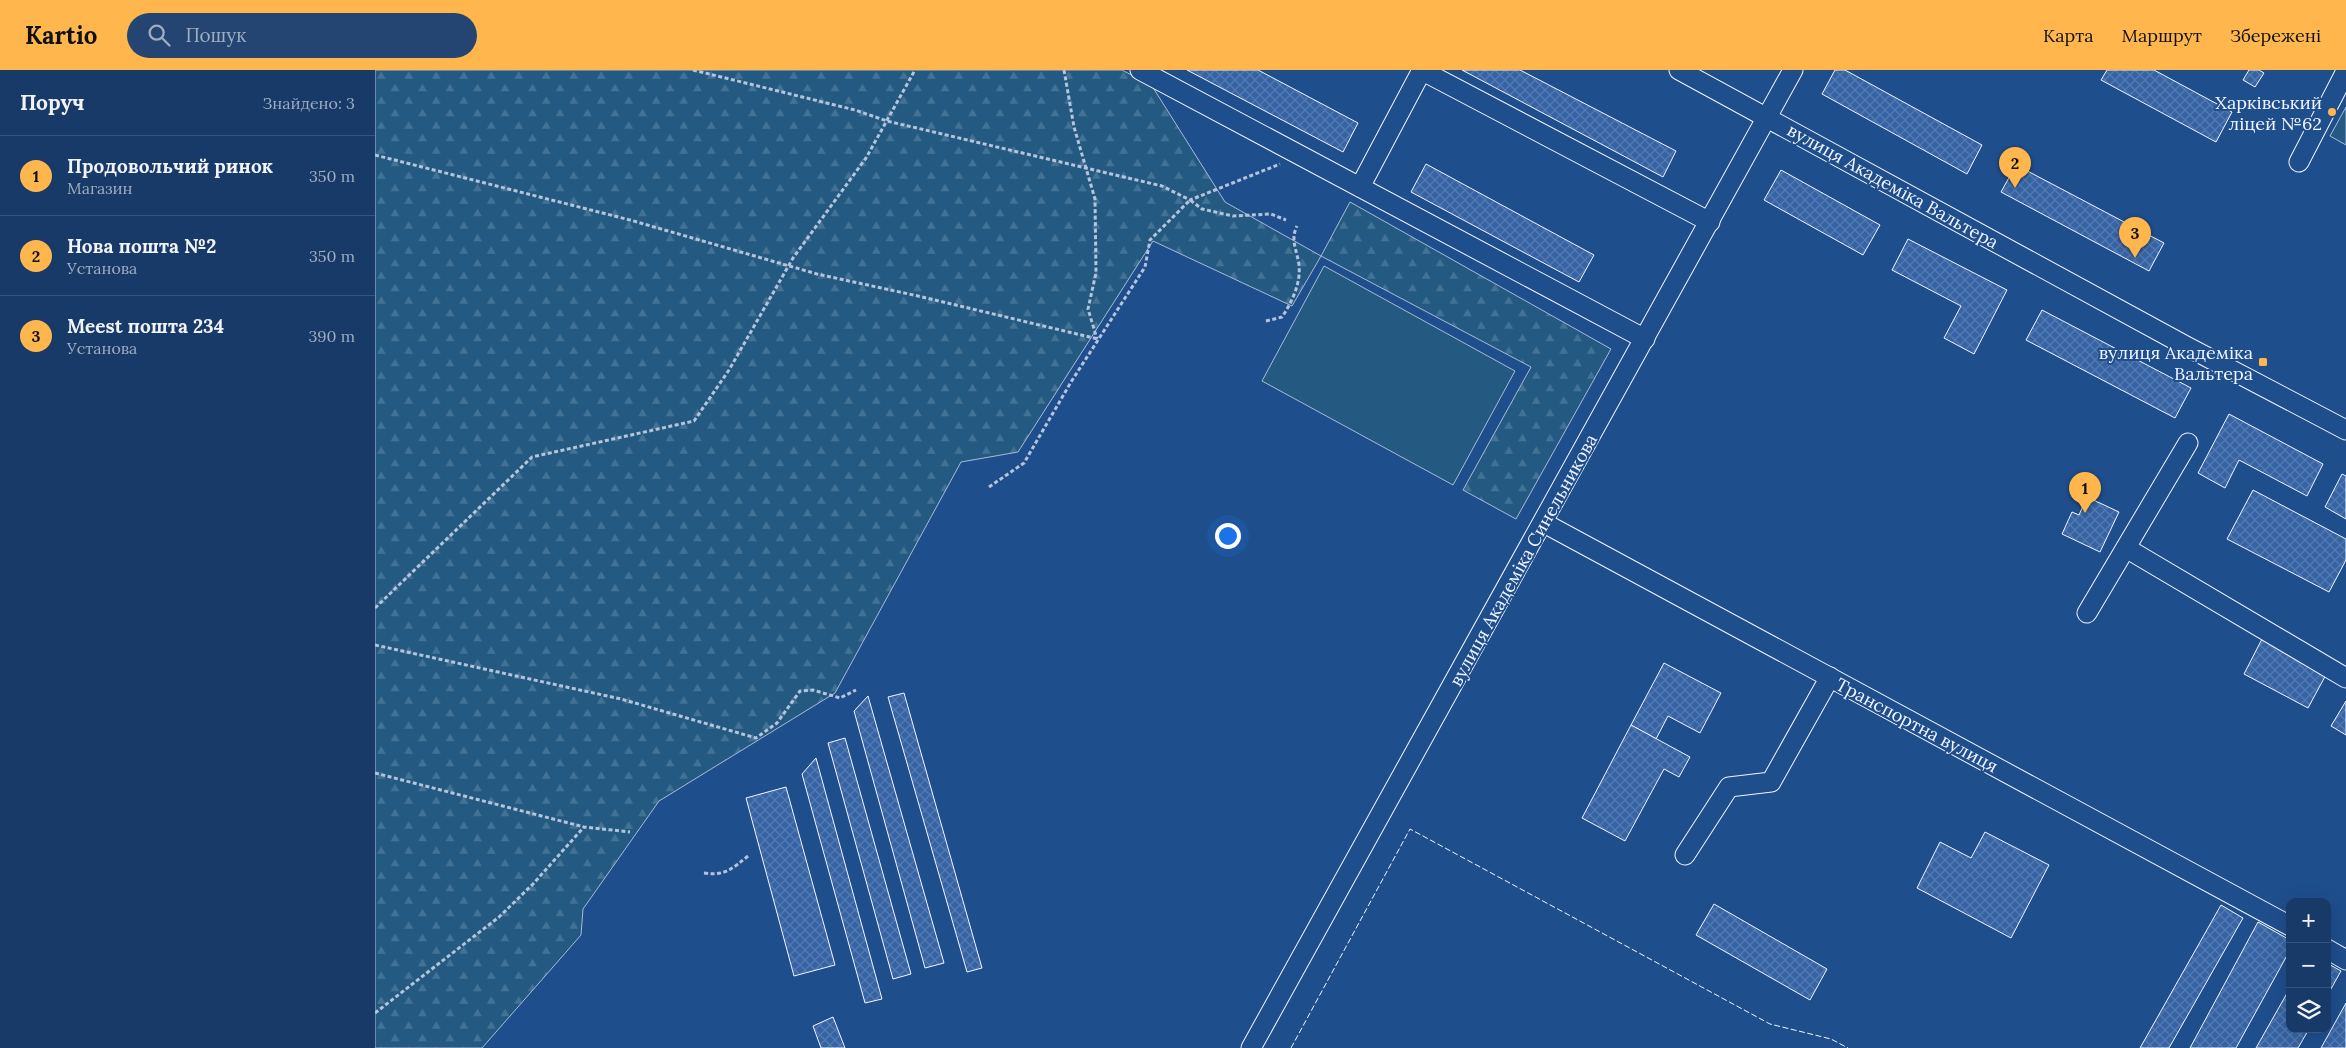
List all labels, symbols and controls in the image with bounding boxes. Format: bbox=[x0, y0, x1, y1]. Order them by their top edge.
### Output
search box bbox=[127, 13, 477, 58]
text: Kartio bbox=[25, 20, 97, 51]
icon: search bbox=[145, 21, 173, 49]
text: Пошук bbox=[185, 23, 246, 47]
text: Карта bbox=[2043, 24, 2093, 47]
text: Маршрут bbox=[2121, 24, 2202, 47]
text: Збережені bbox=[2230, 24, 2321, 47]
text: Поруч bbox=[20, 89, 85, 116]
place label: Харківський ліцей №62 bbox=[2215, 91, 2322, 135]
text: Знайдено: 3 bbox=[262, 93, 355, 113]
marker: Харківський ліцей №62 bbox=[2326, 106, 2338, 118]
street label: вулиця Академіка Вальтера bbox=[1783, 118, 2003, 254]
pin: 2 bbox=[1999, 147, 2031, 188]
text: Продовольчий ринок bbox=[67, 154, 273, 178]
text: 1 bbox=[33, 166, 39, 186]
text: 350 m bbox=[309, 166, 355, 186]
text: Магазин bbox=[67, 178, 133, 198]
pin: 3 bbox=[2119, 217, 2151, 258]
text: Нова пошта №2 bbox=[67, 234, 216, 258]
text: 2 bbox=[32, 246, 40, 266]
text: 350 m bbox=[309, 246, 355, 266]
text: Установа bbox=[67, 258, 137, 278]
text: Meest пошта 234 bbox=[67, 314, 224, 338]
text: 3 bbox=[32, 326, 40, 346]
text: 390 m bbox=[308, 326, 355, 346]
text: Установа bbox=[67, 338, 137, 358]
place label: вулиця Академіка Вальтера bbox=[2099, 341, 2253, 385]
marker: вулиця Академіка Вальтера bbox=[2257, 356, 2269, 368]
street label: вулиця Академіка Синельникова bbox=[1444, 430, 1602, 690]
pin: 1 bbox=[2069, 472, 2101, 513]
your location bbox=[1215, 523, 1241, 549]
street label: Транспортна вулиця bbox=[1832, 672, 2002, 778]
map controls bbox=[2286, 898, 2331, 1033]
button: + bbox=[2286, 898, 2331, 943]
button: − bbox=[2286, 943, 2331, 988]
button: layers bbox=[2286, 988, 2331, 1033]

